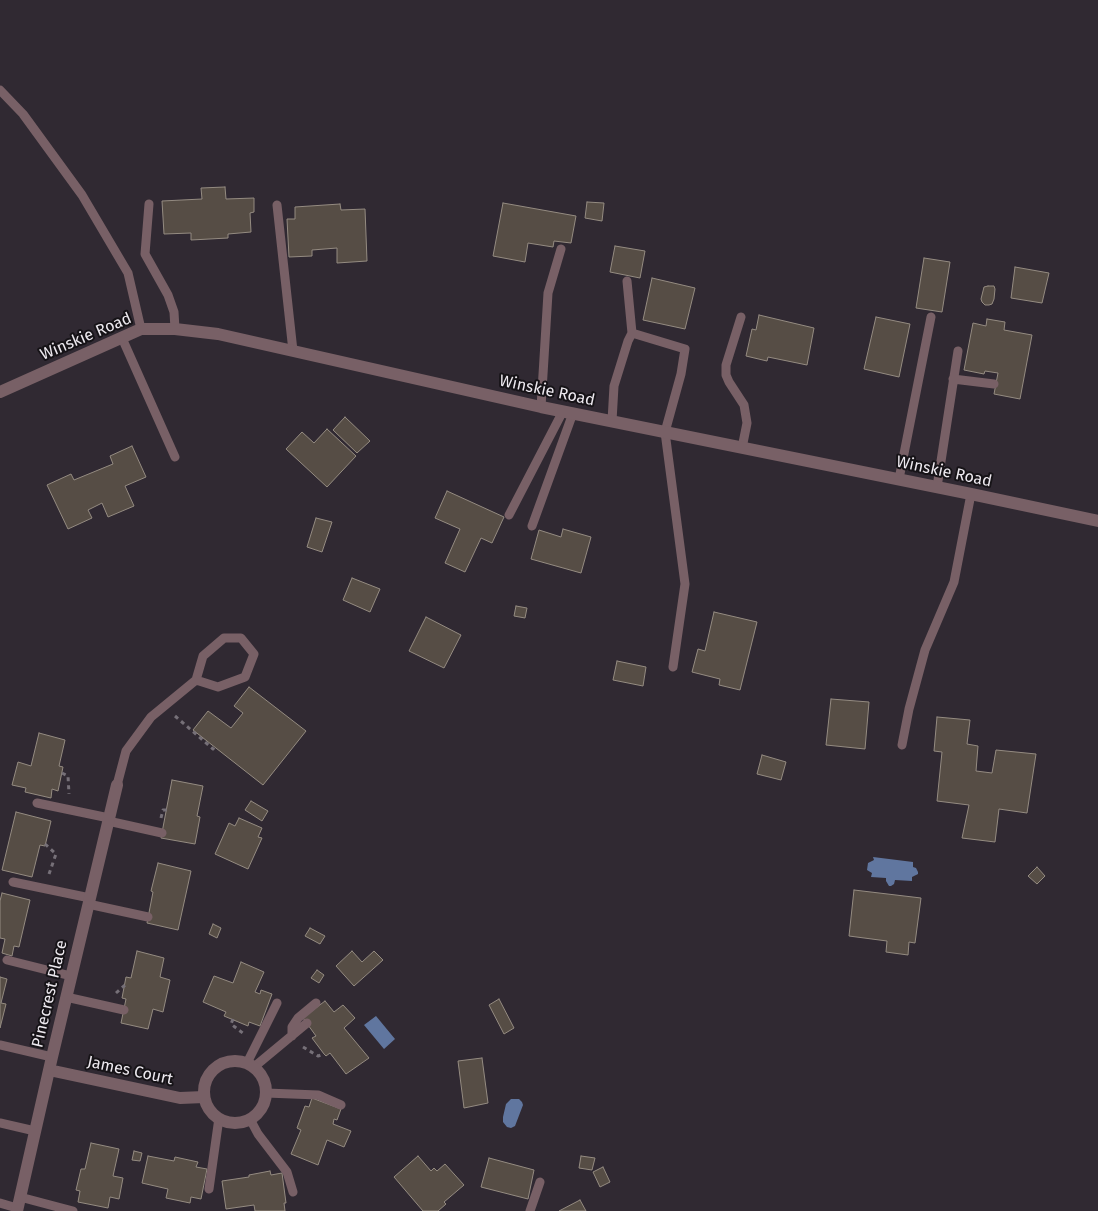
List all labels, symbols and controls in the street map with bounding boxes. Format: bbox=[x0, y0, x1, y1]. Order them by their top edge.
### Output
street label: Winskie Road bbox=[38, 309, 134, 365]
street label: Winskie Road bbox=[497, 372, 597, 410]
street label: Winskie Road bbox=[894, 453, 994, 491]
street label: Pinecrest Place bbox=[28, 938, 72, 1050]
street label: James Court bbox=[85, 1053, 175, 1089]

